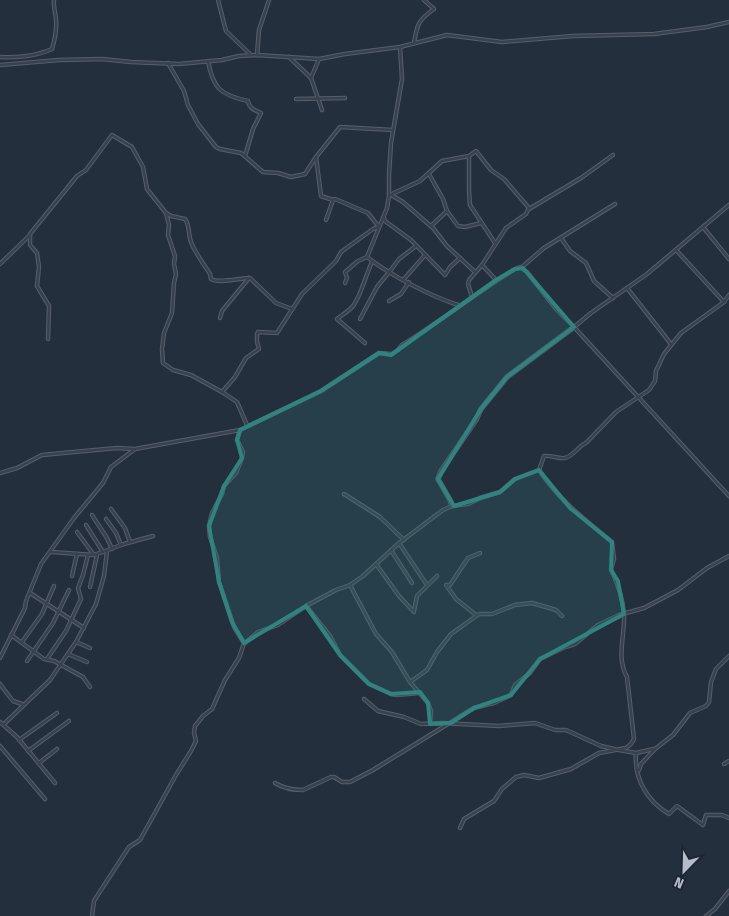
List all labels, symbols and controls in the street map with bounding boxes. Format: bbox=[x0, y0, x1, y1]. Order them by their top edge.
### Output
north arrow bbox=[659, 846, 709, 896]
text: N bbox=[672, 873, 686, 892]

